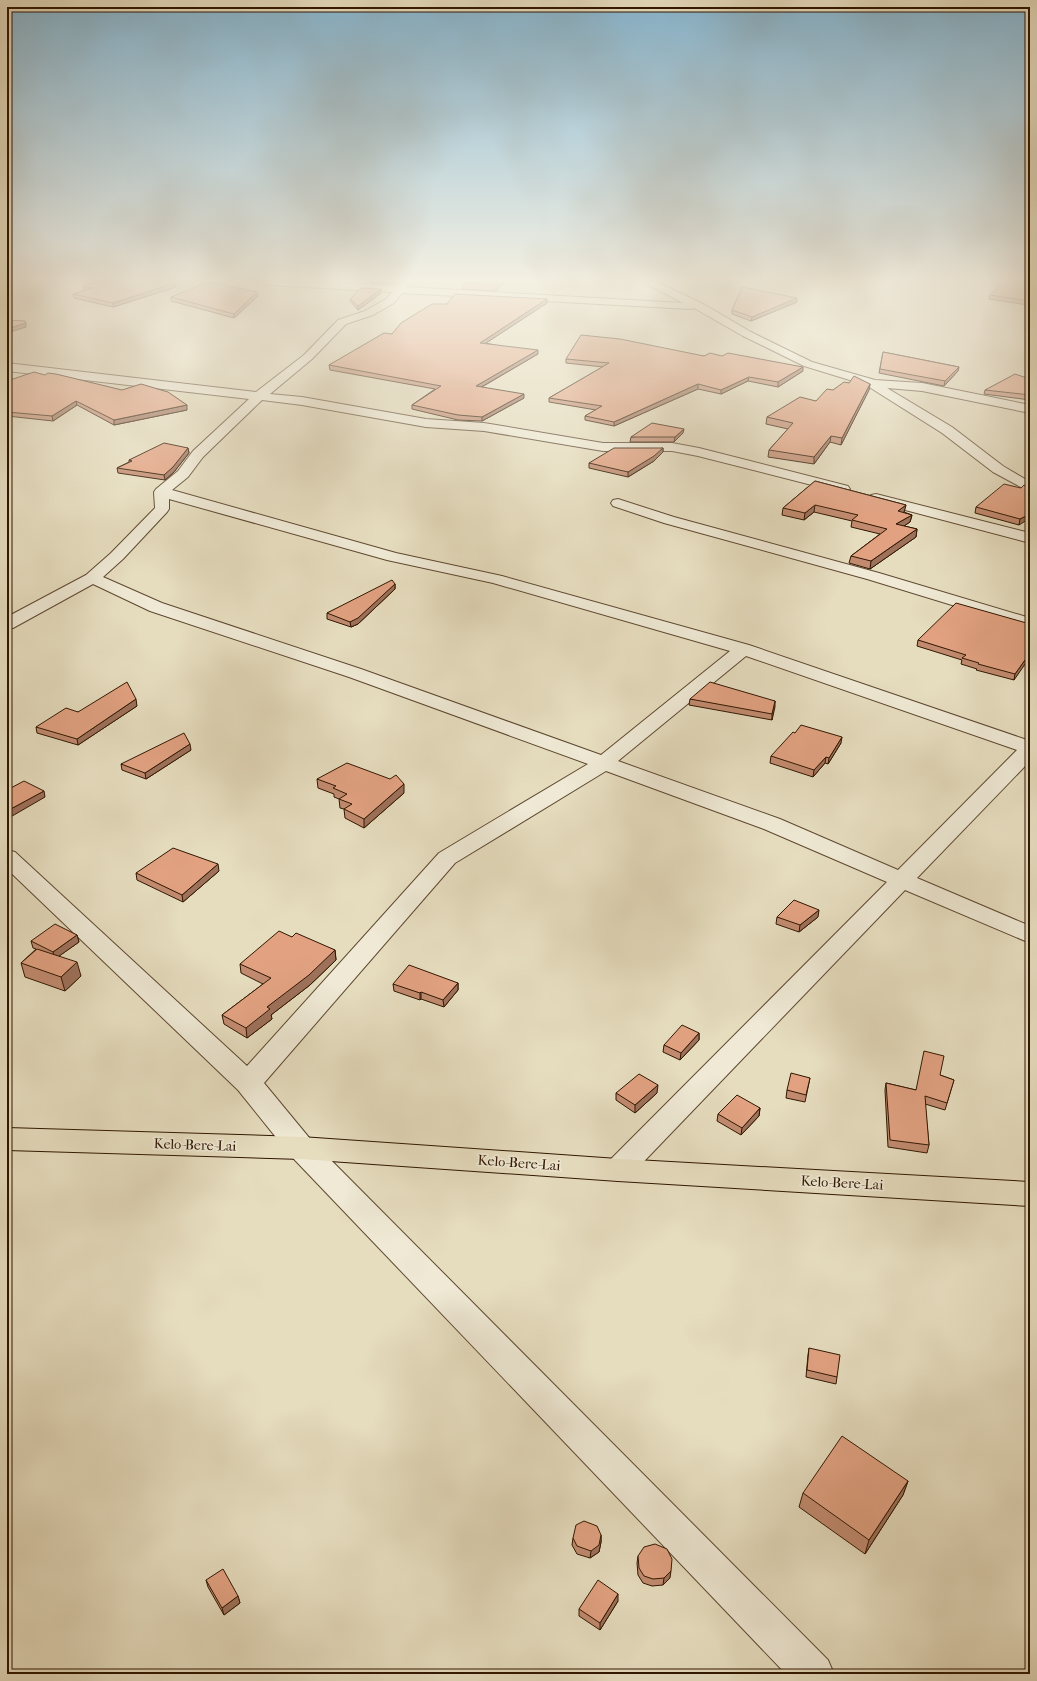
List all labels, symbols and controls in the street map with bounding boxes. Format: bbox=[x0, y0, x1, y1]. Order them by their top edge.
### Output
street label: Kelo-Bere-Lai bbox=[153, 1135, 237, 1155]
street label: Kelo-Bere-Lai bbox=[477, 1152, 561, 1174]
street label: Kelo-Bere-Lai bbox=[800, 1172, 884, 1194]

